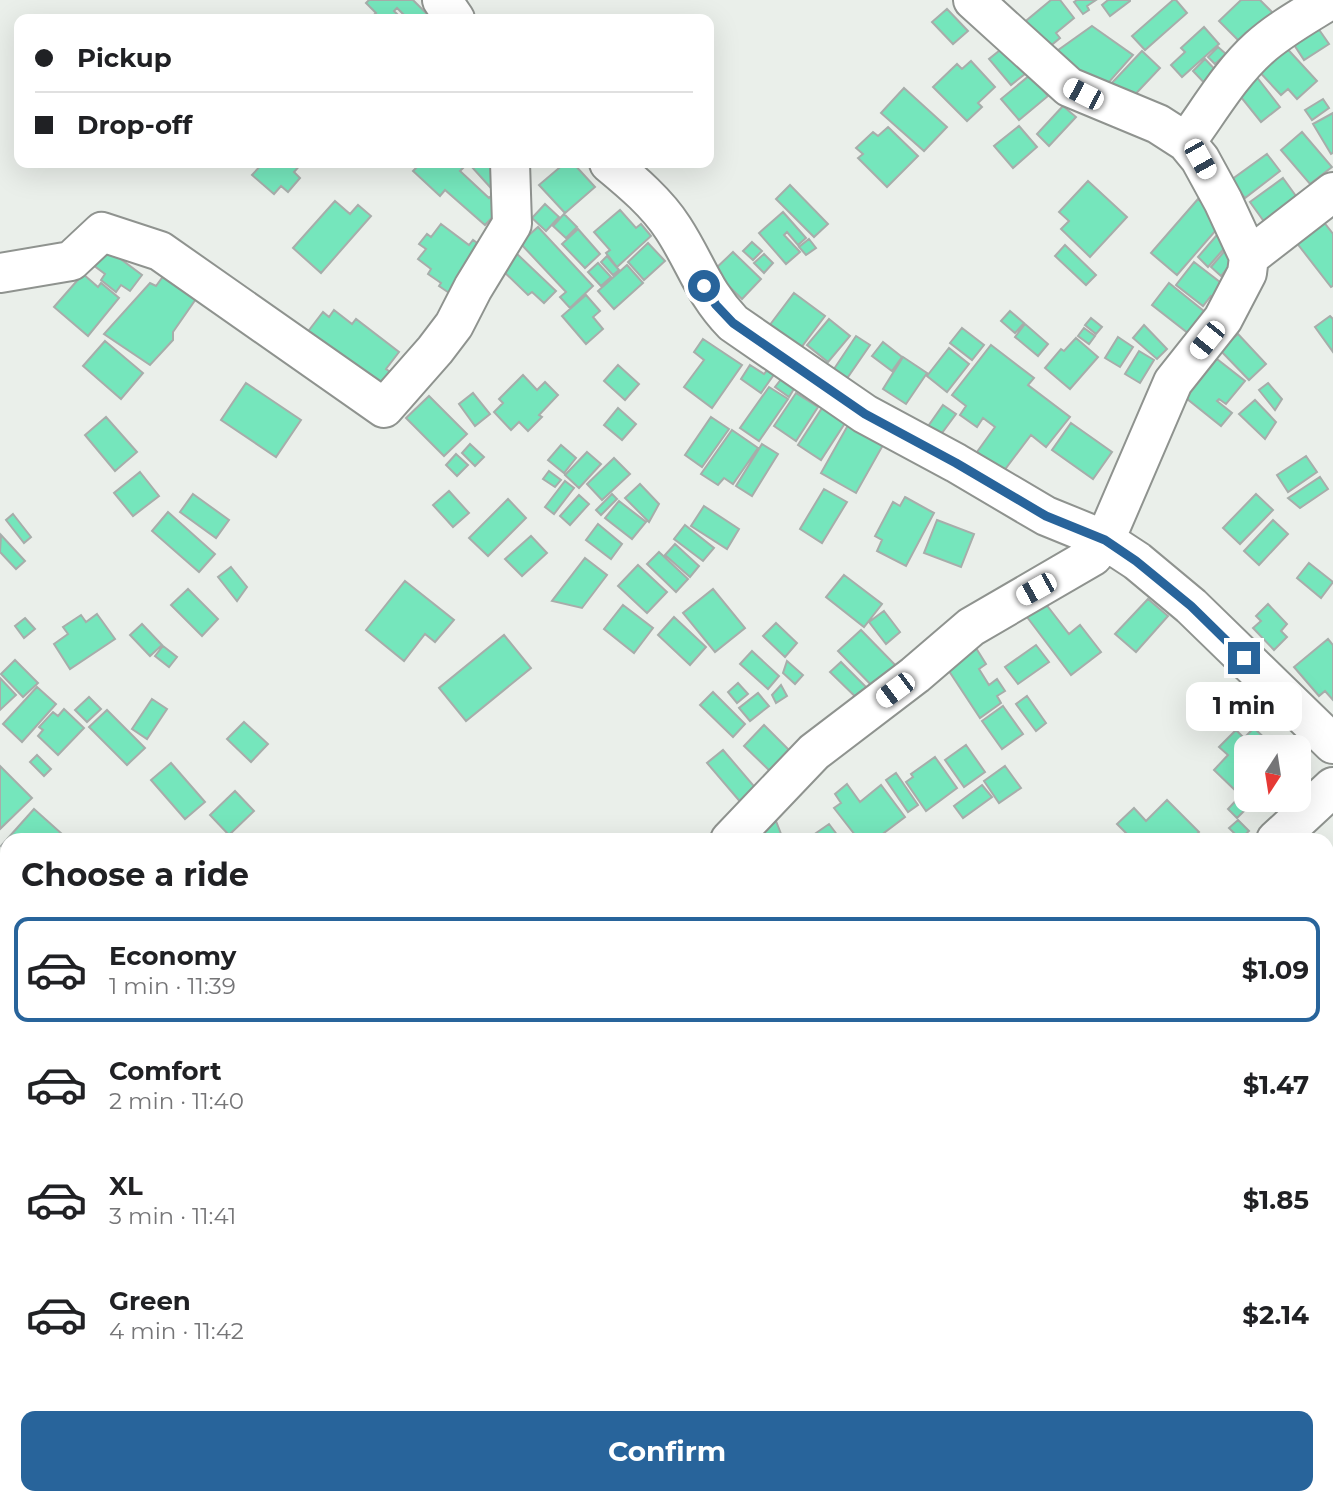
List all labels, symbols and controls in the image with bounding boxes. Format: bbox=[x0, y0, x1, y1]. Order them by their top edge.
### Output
text: Pickup bbox=[77, 42, 172, 74]
car bbox=[1060, 75, 1107, 113]
text: Drop-off bbox=[77, 109, 192, 141]
car bbox=[1181, 136, 1220, 182]
route start bbox=[688, 270, 720, 302]
car bbox=[1186, 317, 1229, 363]
car bbox=[1013, 570, 1060, 608]
route end bbox=[1228, 642, 1260, 674]
car bbox=[872, 669, 919, 711]
callout: 1 min bbox=[1186, 682, 1302, 732]
text: 1 min bbox=[1213, 692, 1275, 720]
north arrow bbox=[1234, 735, 1311, 812]
map controls bbox=[1234, 735, 1311, 812]
text: Choose a ride bbox=[21, 855, 249, 894]
icon: car bbox=[25, 938, 88, 1001]
text: Economy bbox=[109, 940, 236, 972]
text: $1.09 bbox=[1242, 954, 1309, 986]
text: 1 min · 11:39 bbox=[109, 972, 236, 1000]
icon: car bbox=[25, 1053, 88, 1116]
text: Comfort bbox=[109, 1055, 221, 1087]
text: $1.47 bbox=[1243, 1069, 1309, 1101]
text: 2 min · 11:40 bbox=[109, 1087, 244, 1115]
icon: car bbox=[25, 1168, 88, 1231]
text: XL bbox=[109, 1170, 143, 1202]
text: $1.85 bbox=[1243, 1184, 1309, 1216]
text: 3 min · 11:41 bbox=[109, 1202, 236, 1230]
icon: car bbox=[25, 1283, 88, 1346]
text: Green bbox=[109, 1285, 191, 1317]
text: $2.14 bbox=[1242, 1299, 1309, 1331]
text: 4 min · 11:42 bbox=[109, 1317, 244, 1345]
button: Confirm bbox=[21, 1411, 1313, 1491]

